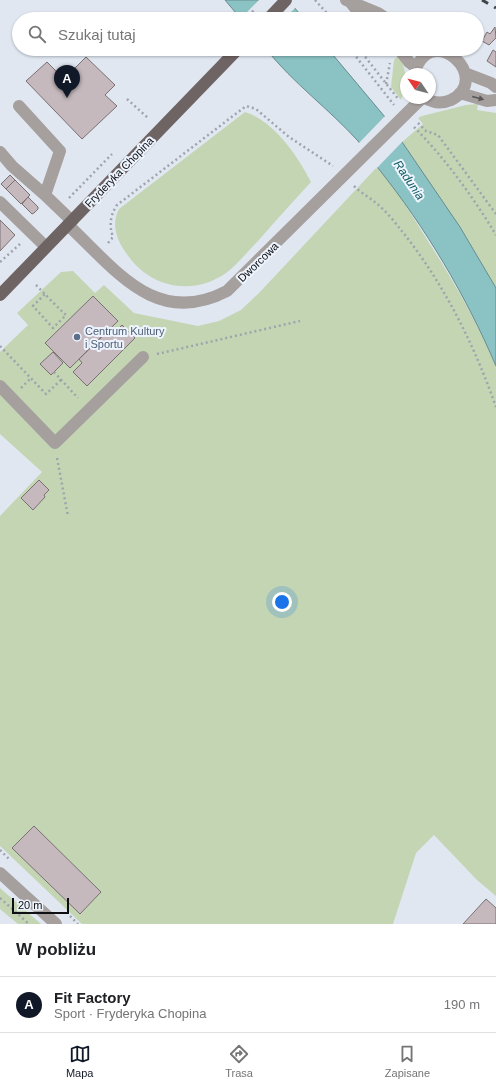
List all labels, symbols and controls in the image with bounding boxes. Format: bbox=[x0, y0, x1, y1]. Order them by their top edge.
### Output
search box bbox=[12, 12, 484, 56]
icon: search bbox=[26, 23, 48, 45]
text: Szukaj tutaj bbox=[58, 26, 136, 43]
pin: A bbox=[54, 65, 80, 98]
north arrow bbox=[400, 68, 436, 104]
one-way arrow bbox=[472, 95, 484, 101]
street label: Fryderyka Chopina bbox=[82, 134, 156, 210]
water label: Radunia bbox=[391, 158, 427, 203]
street label: Dworcowa bbox=[235, 239, 281, 284]
place label: Centrum Kultury i Sportu bbox=[85, 325, 165, 350]
marker: Centrum Kultury i Sportu bbox=[72, 332, 82, 342]
your location bbox=[272, 592, 292, 612]
scale bar bbox=[12, 896, 69, 915]
text: 20 m bbox=[18, 899, 42, 911]
text: W pobliżu bbox=[16, 940, 96, 959]
text: Fit Factory bbox=[54, 989, 131, 1006]
text: A bbox=[24, 997, 34, 1012]
text: 190 m bbox=[444, 997, 480, 1012]
text: Sport · Fryderyka Chopina bbox=[54, 1006, 206, 1021]
tab: Mapa bbox=[66, 1043, 93, 1079]
tab: Trasa bbox=[225, 1043, 253, 1079]
tab: Zapisane bbox=[385, 1043, 430, 1079]

